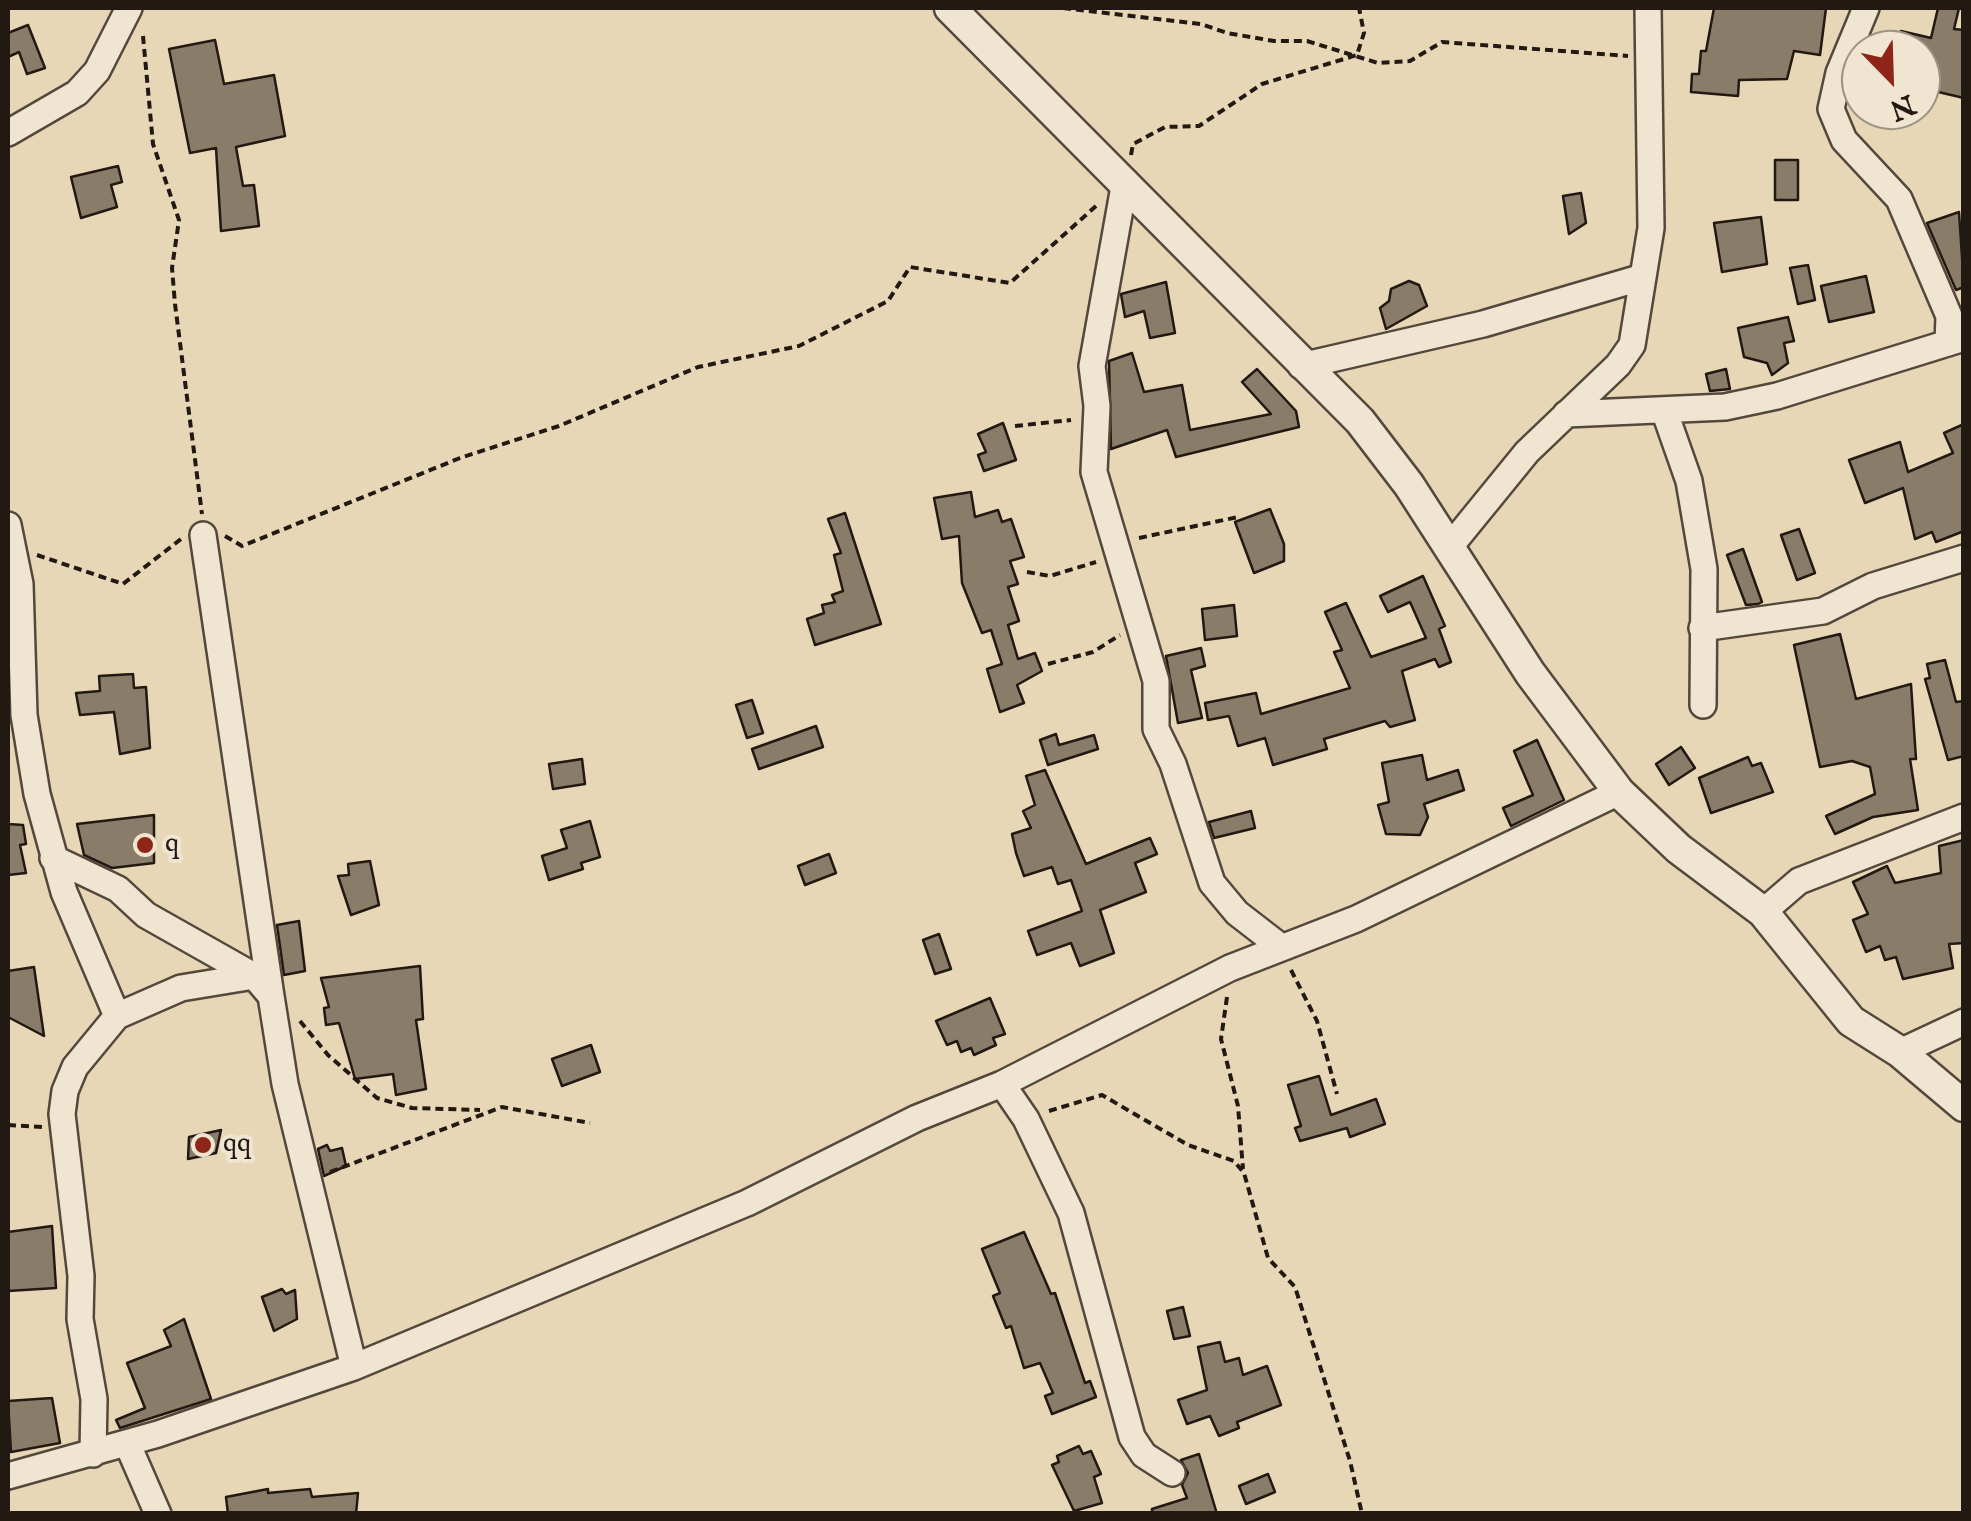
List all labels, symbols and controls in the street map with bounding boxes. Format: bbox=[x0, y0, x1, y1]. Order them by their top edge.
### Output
north arrow bbox=[1841, 30, 1941, 130]
text: N bbox=[1884, 85, 1920, 127]
place label: q bbox=[165, 828, 179, 862]
marker: q bbox=[134, 834, 156, 856]
place label: qq bbox=[223, 1128, 251, 1162]
marker: qq bbox=[192, 1134, 214, 1156]

